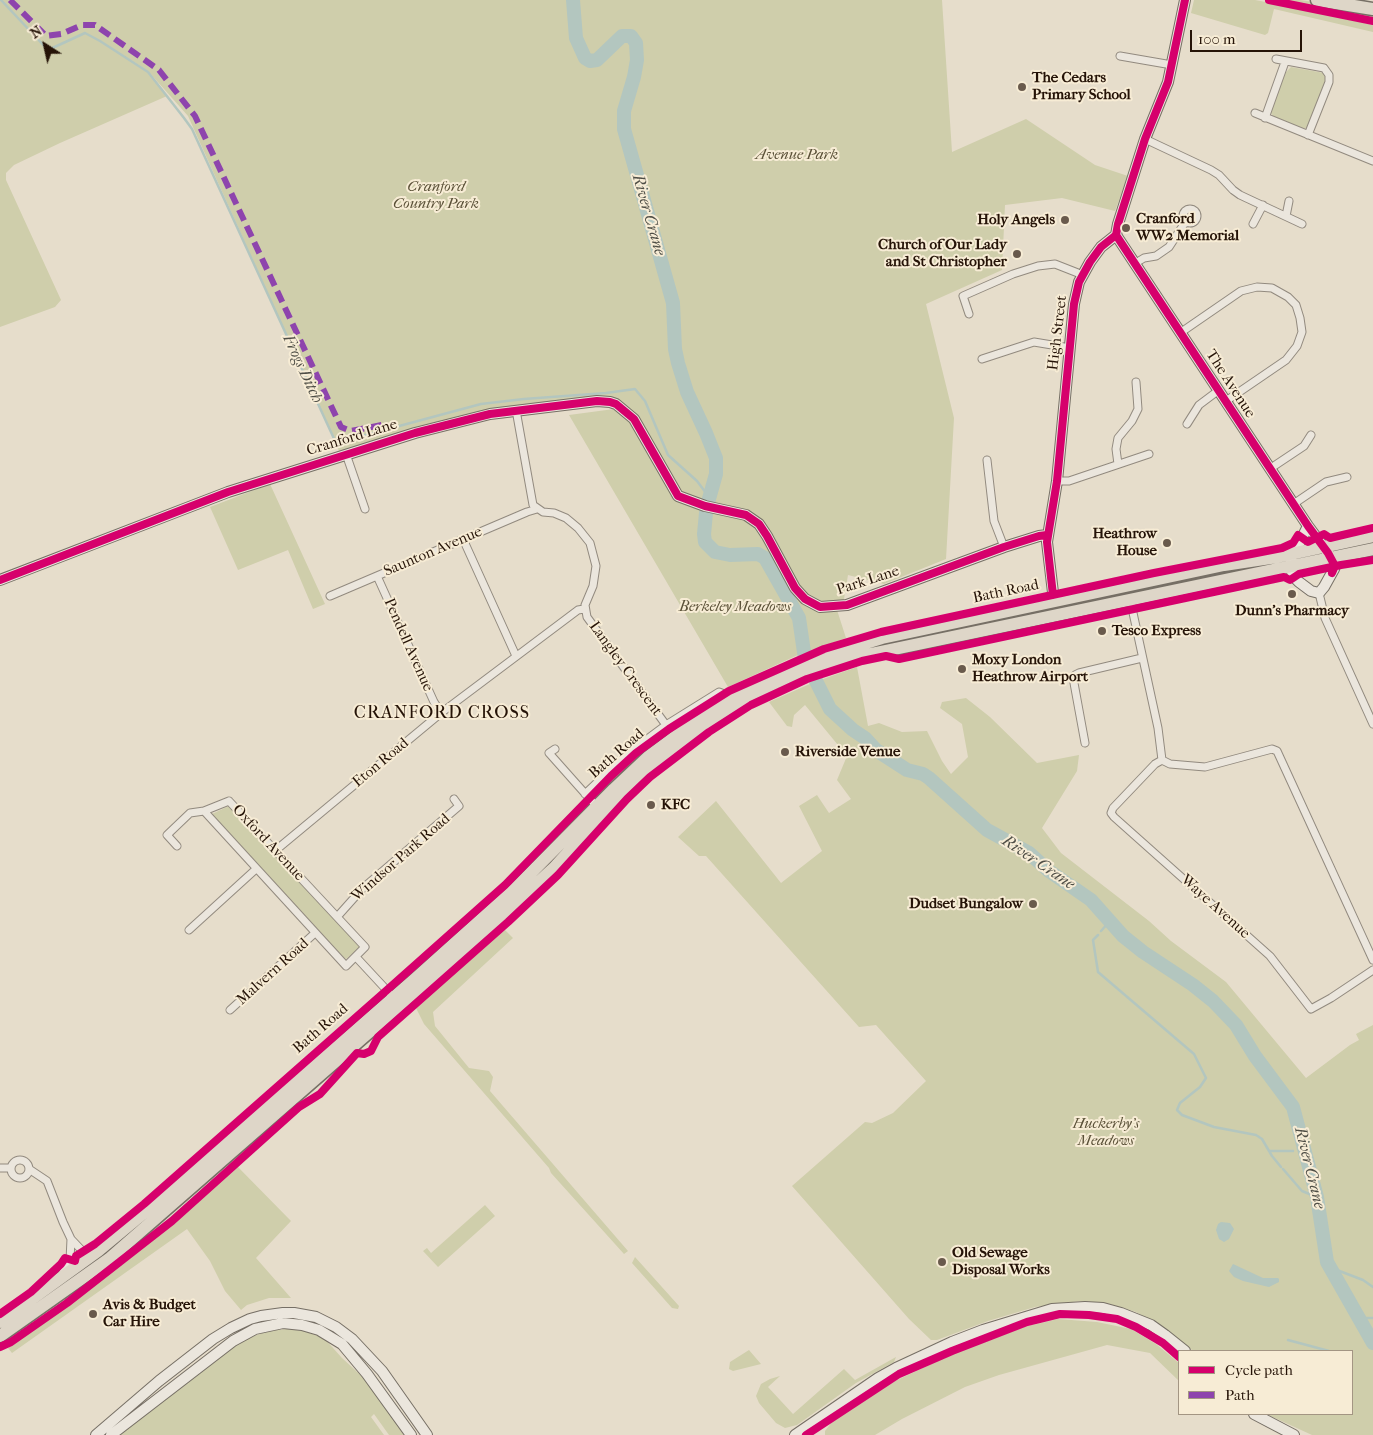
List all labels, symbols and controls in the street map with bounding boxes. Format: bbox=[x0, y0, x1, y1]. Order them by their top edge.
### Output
north arrow bbox=[20, 20, 70, 70]
scale bar bbox=[1193, 20, 1306, 52]
text: N bbox=[27, 22, 45, 42]
text: 100 m bbox=[1198, 30, 1236, 48]
place label: The Cedars Primary School bbox=[1032, 69, 1131, 104]
marker: The Cedars Primary School bbox=[1016, 81, 1028, 93]
park label: Avenue Park bbox=[756, 146, 838, 164]
water label: River Crane bbox=[627, 172, 669, 258]
park label: Cranford Country Park bbox=[393, 178, 479, 213]
place label: Cranford WW2 Memorial bbox=[1136, 210, 1239, 245]
place label: Holy Angels bbox=[977, 211, 1055, 229]
marker: Holy Angels bbox=[1059, 214, 1071, 226]
marker: Cranford WW2 Memorial bbox=[1120, 222, 1132, 234]
place label: Church of Our Lady and St Christopher bbox=[878, 236, 1007, 271]
marker: Church of Our Lady and St Christopher bbox=[1011, 248, 1023, 260]
street label: High Street bbox=[1044, 294, 1072, 372]
water label: Frogs Ditch bbox=[278, 332, 326, 406]
street label: The Avenue bbox=[1201, 346, 1259, 422]
street label: Cranford Lane bbox=[304, 416, 400, 460]
street label: Saunton Avenue bbox=[381, 523, 485, 581]
place label: Heathrow House bbox=[1092, 525, 1157, 560]
marker: Heathrow House bbox=[1161, 537, 1173, 549]
street label: Park Lane bbox=[834, 562, 902, 600]
street label: Bath Road bbox=[971, 576, 1041, 608]
marker: Dunn's Pharmacy bbox=[1286, 588, 1298, 600]
street label: Pendell Avenue bbox=[379, 596, 437, 694]
park label: Berkeley Meadows bbox=[679, 598, 791, 616]
place label: Dunn's Pharmacy bbox=[1235, 602, 1349, 620]
street label: Langley Crescent bbox=[585, 618, 665, 720]
place label: Tesco Express bbox=[1112, 622, 1201, 640]
marker: Tesco Express bbox=[1096, 625, 1108, 637]
place label: Moxy London Heathrow Airport bbox=[972, 651, 1088, 686]
marker: Moxy London Heathrow Airport bbox=[956, 663, 968, 675]
district label: CRANFORD CROSS bbox=[352, 703, 532, 725]
street label: Bath Road bbox=[586, 725, 648, 783]
street label: Eton Road bbox=[349, 734, 413, 792]
place label: Riverside Venue bbox=[795, 743, 900, 761]
marker: Riverside Venue bbox=[779, 746, 791, 758]
place label: KFC bbox=[661, 796, 690, 814]
marker: KFC bbox=[645, 799, 657, 811]
street label: Oxford Avenue bbox=[228, 801, 308, 885]
street label: Windsor Park Road bbox=[348, 810, 454, 906]
water label: River Crane bbox=[998, 832, 1078, 894]
street label: Waye Avenue bbox=[1177, 871, 1253, 943]
place label: Dudset Bungalow bbox=[909, 895, 1023, 913]
marker: Dudset Bungalow bbox=[1027, 898, 1039, 910]
street label: Malvern Road bbox=[233, 935, 313, 1009]
street label: Bath Road bbox=[290, 1000, 352, 1058]
park label: Huckerby's Meadows bbox=[1073, 1115, 1139, 1150]
water label: River Crane bbox=[1290, 1125, 1328, 1211]
place label: Old Sewage Disposal Works bbox=[952, 1244, 1050, 1279]
marker: Old Sewage Disposal Works bbox=[936, 1256, 948, 1268]
place label: Avis & Budget Car Hire bbox=[103, 1296, 196, 1331]
marker: Avis & Budget Car Hire bbox=[87, 1308, 99, 1320]
legend bbox=[1178, 1350, 1353, 1415]
text: Cycle path bbox=[1225, 1361, 1293, 1379]
text: Path bbox=[1225, 1386, 1255, 1404]

